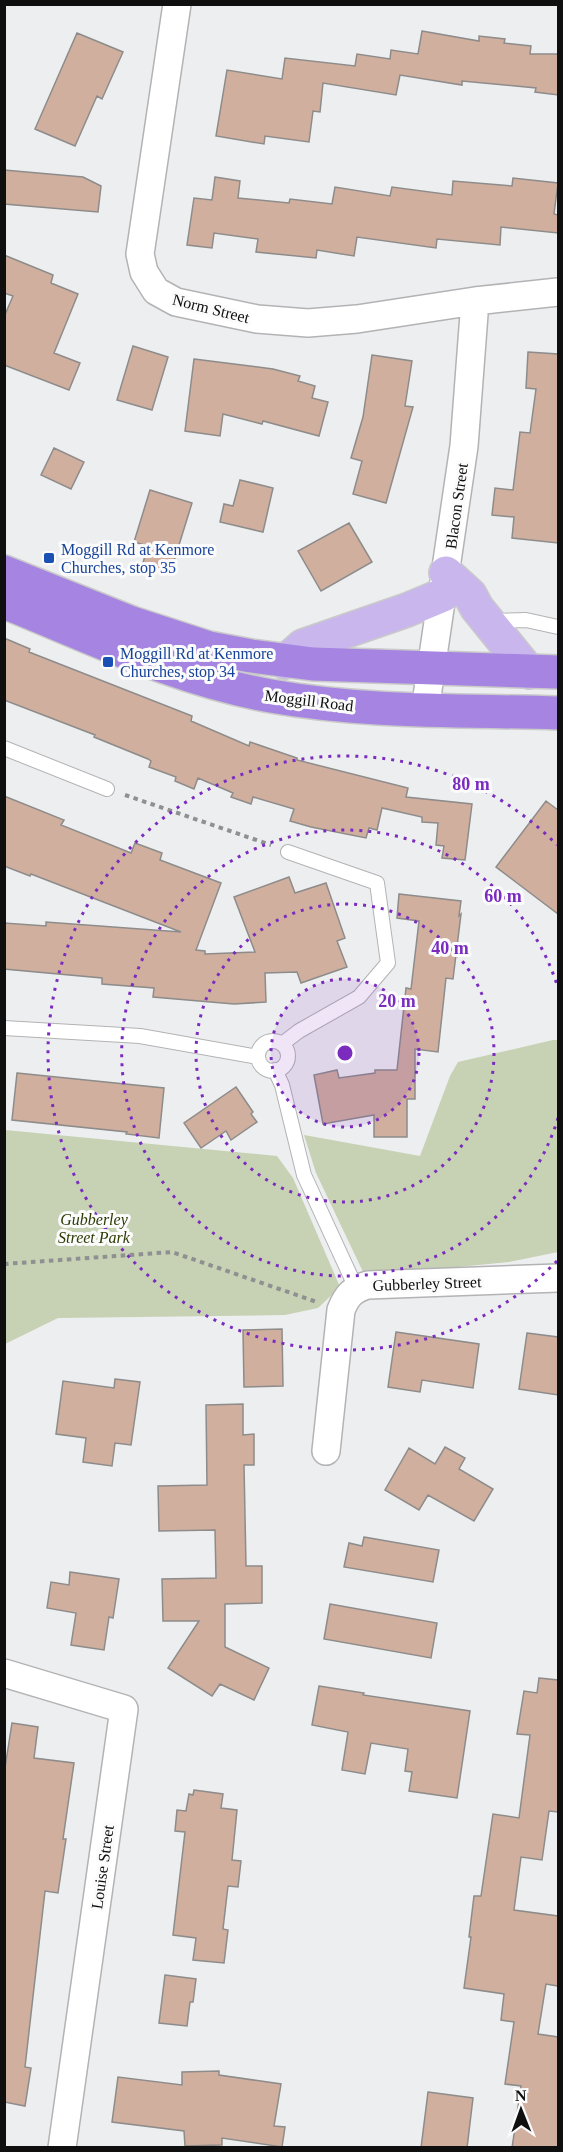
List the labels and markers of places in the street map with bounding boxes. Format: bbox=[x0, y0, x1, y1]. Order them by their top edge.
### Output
place label: Moggill Rd at Kenmore Churches, stop 35 bbox=[61, 541, 214, 577]
marker: Moggill Rd at Kenmore Churches, stop 35 bbox=[42, 551, 56, 565]
place label: Moggill Rd at Kenmore Churches, stop 34 bbox=[120, 645, 273, 681]
marker: Moggill Rd at Kenmore Churches, stop 34 bbox=[101, 655, 115, 669]
centre of rings bbox=[335, 1043, 355, 1063]

